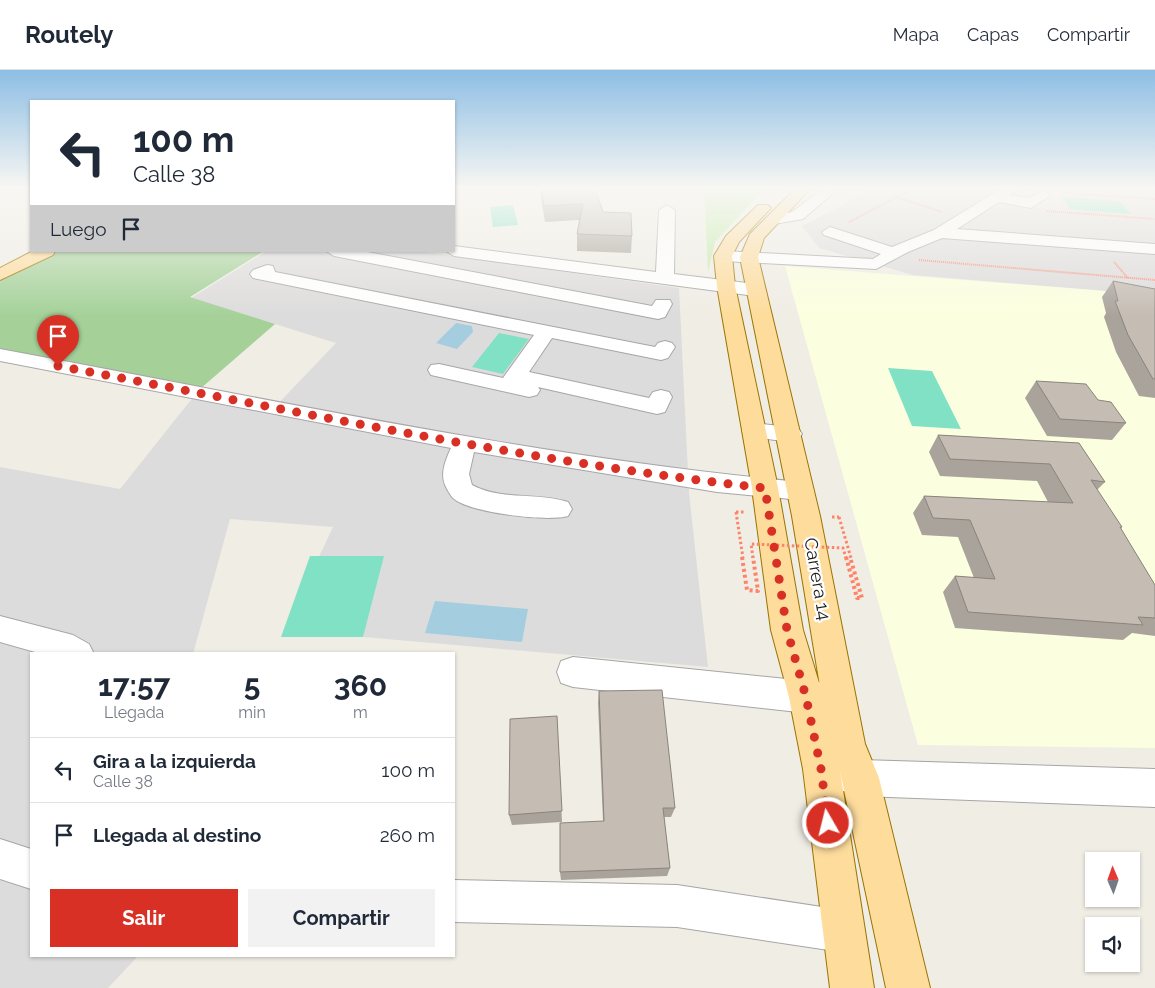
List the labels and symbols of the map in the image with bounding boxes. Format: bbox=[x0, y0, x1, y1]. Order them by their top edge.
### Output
pin bbox=[37, 315, 79, 366]
street label: Carrera 14 bbox=[800, 536, 836, 622]
position arrow bbox=[801, 796, 853, 848]
north arrow bbox=[1085, 852, 1140, 908]

